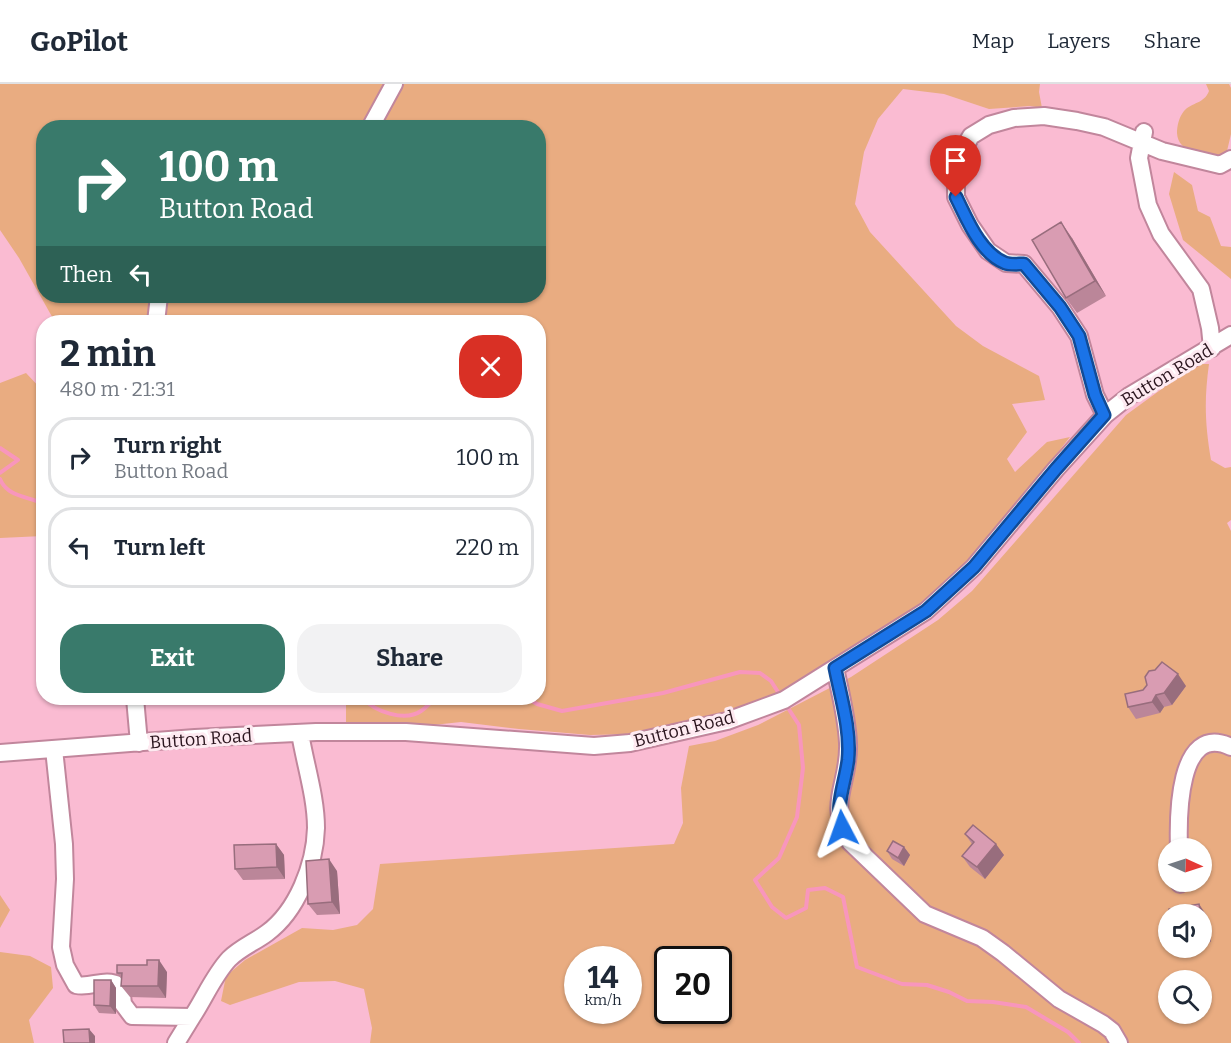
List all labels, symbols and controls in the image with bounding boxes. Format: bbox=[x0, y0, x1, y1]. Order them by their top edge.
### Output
text: GoPilot bbox=[30, 25, 128, 58]
text: Map bbox=[972, 28, 1014, 54]
text: Layers bbox=[1047, 28, 1111, 54]
text: Share bbox=[1144, 28, 1201, 54]
pin bbox=[930, 135, 981, 197]
text: 100 m bbox=[159, 142, 278, 192]
icon: right bbox=[60, 144, 138, 222]
icon: arrive bbox=[939, 144, 972, 177]
text: Button Road bbox=[159, 193, 313, 225]
icon: left bbox=[124, 258, 157, 291]
text: Then bbox=[60, 261, 112, 288]
text: 2 min bbox=[60, 332, 156, 376]
button: close bbox=[459, 335, 522, 398]
street label: Button Road bbox=[1117, 339, 1217, 411]
text: 480 m · 21:31 bbox=[60, 377, 175, 401]
text: Turn right bbox=[114, 432, 222, 459]
icon: right bbox=[63, 441, 96, 474]
text: 100 m bbox=[456, 444, 519, 471]
text: Button Road bbox=[114, 459, 228, 483]
icon: left bbox=[63, 531, 96, 564]
text: Turn left bbox=[114, 534, 206, 561]
text: 220 m bbox=[456, 534, 519, 561]
button: Exit bbox=[60, 624, 285, 693]
button: Share bbox=[297, 624, 522, 693]
street label: Button Road bbox=[631, 706, 737, 752]
street label: Button Road bbox=[149, 724, 253, 754]
position arrow bbox=[810, 796, 874, 860]
north arrow bbox=[1158, 838, 1212, 892]
map controls bbox=[1158, 838, 1212, 1024]
button: sound bbox=[1158, 904, 1212, 958]
speed limit sign: 20 bbox=[654, 946, 732, 1024]
text: 14 bbox=[587, 960, 619, 996]
button: search bbox=[1158, 970, 1212, 1024]
text: km/h bbox=[584, 991, 622, 1009]

